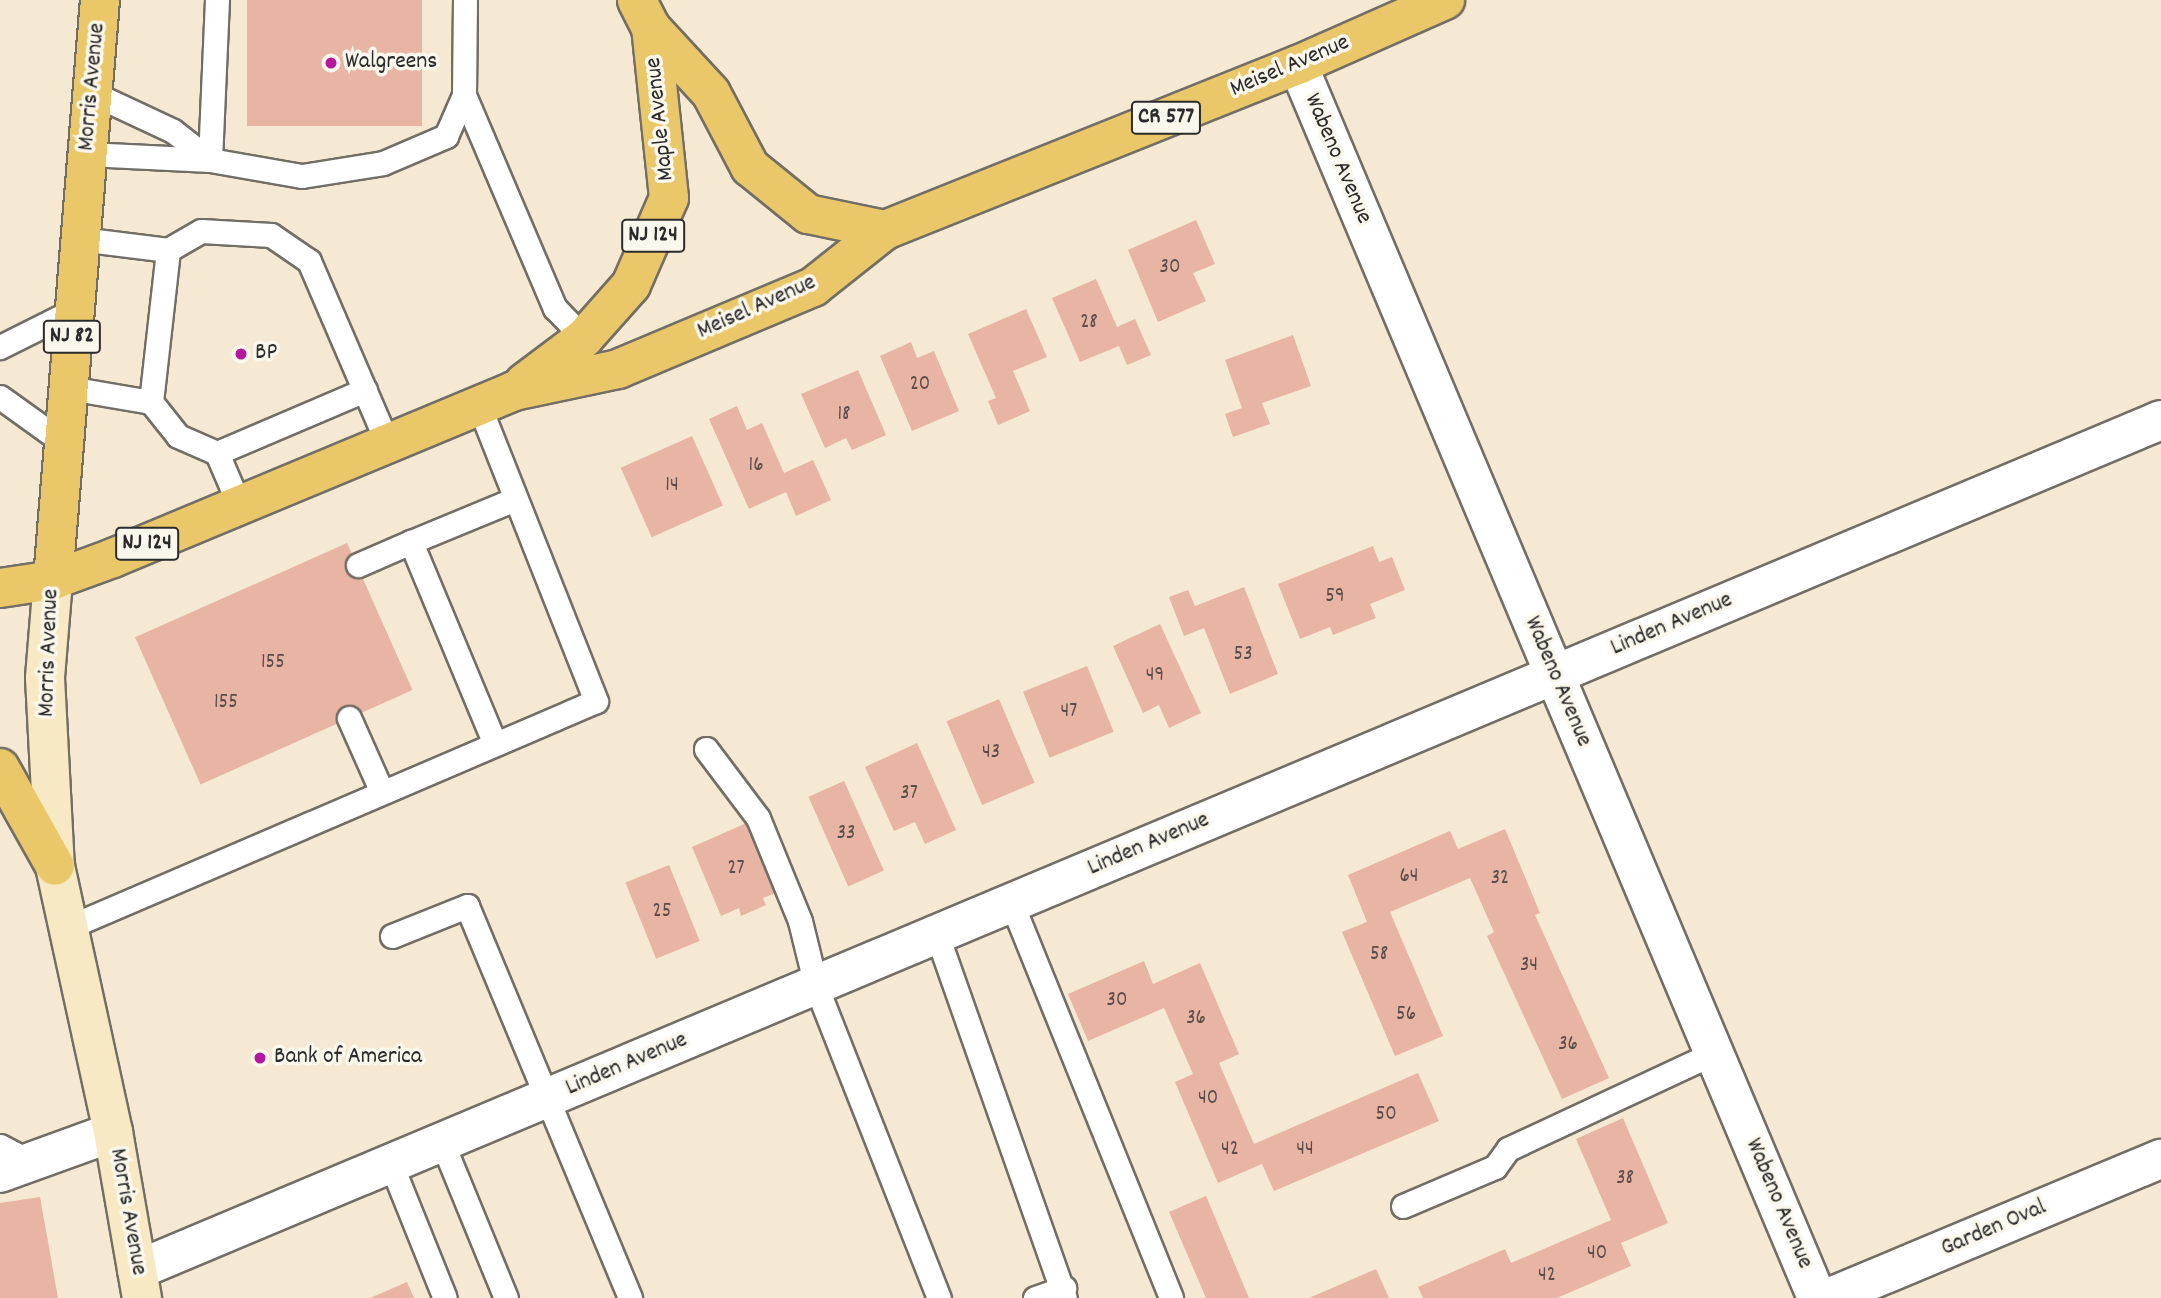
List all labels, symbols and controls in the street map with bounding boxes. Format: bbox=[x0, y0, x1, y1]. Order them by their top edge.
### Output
street label: Morris Avenue bbox=[73, 22, 113, 152]
street label: Meisel Avenue bbox=[1226, 29, 1354, 105]
place label: Walgreens bbox=[345, 49, 437, 77]
marker: Walgreens bbox=[323, 55, 339, 71]
street label: Maple Avenue bbox=[640, 56, 682, 182]
street label: Wabeno Avenue bbox=[1297, 89, 1377, 229]
road number: CR 577 bbox=[1129, 99, 1203, 138]
road number: NJ 124 bbox=[620, 216, 686, 256]
house number: 30 bbox=[1160, 255, 1180, 281]
street label: Meisel Avenue bbox=[693, 269, 821, 347]
house number: 28 bbox=[1080, 310, 1098, 336]
road number: NJ 82 bbox=[42, 318, 102, 356]
place label: BP bbox=[255, 340, 277, 368]
marker: BP bbox=[233, 346, 249, 362]
house number: 20 bbox=[910, 372, 930, 398]
house number: 18 bbox=[837, 402, 851, 428]
house number: 16 bbox=[749, 453, 763, 479]
house number: 14 bbox=[665, 473, 679, 499]
road number: NJ 124 bbox=[114, 524, 180, 564]
house number: 59 bbox=[1325, 584, 1345, 610]
street label: Linden Avenue bbox=[1607, 586, 1737, 664]
street label: Morris Avenue bbox=[33, 588, 67, 718]
street label: Wabeno Avenue bbox=[1517, 612, 1597, 752]
house number: 53 bbox=[1233, 642, 1253, 668]
house number: 155 bbox=[261, 650, 285, 676]
house number: 49 bbox=[1146, 663, 1164, 689]
house number: 155 bbox=[214, 690, 238, 716]
house number: 47 bbox=[1061, 699, 1077, 725]
house number: 43 bbox=[982, 740, 1000, 766]
house number: 37 bbox=[900, 781, 918, 807]
street label: Linden Avenue bbox=[1084, 806, 1214, 884]
house number: 33 bbox=[837, 821, 855, 847]
house number: 27 bbox=[727, 856, 745, 882]
house number: 64 bbox=[1399, 864, 1419, 890]
house number: 32 bbox=[1491, 866, 1509, 892]
house number: 25 bbox=[653, 899, 671, 925]
house number: 58 bbox=[1370, 942, 1388, 968]
house number: 34 bbox=[1520, 953, 1538, 979]
house number: 30 bbox=[1107, 988, 1127, 1014]
house number: 56 bbox=[1396, 1002, 1416, 1028]
house number: 36 bbox=[1186, 1006, 1206, 1032]
street label: Linden Avenue bbox=[562, 1026, 692, 1104]
house number: 36 bbox=[1558, 1032, 1578, 1058]
place label: Bank of America bbox=[274, 1044, 422, 1072]
marker: Bank of America bbox=[252, 1050, 268, 1066]
house number: 40 bbox=[1198, 1086, 1218, 1112]
house number: 50 bbox=[1375, 1102, 1397, 1128]
street label: Wabeno Avenue bbox=[1738, 1134, 1818, 1274]
house number: 42 bbox=[1221, 1137, 1239, 1163]
house number: 44 bbox=[1296, 1137, 1314, 1163]
street label: Morris Avenue bbox=[102, 1146, 152, 1278]
house number: 38 bbox=[1616, 1166, 1634, 1192]
street label: Garden Oval bbox=[1937, 1194, 2051, 1264]
house number: 40 bbox=[1587, 1241, 1607, 1267]
house number: 42 bbox=[1538, 1263, 1556, 1289]

